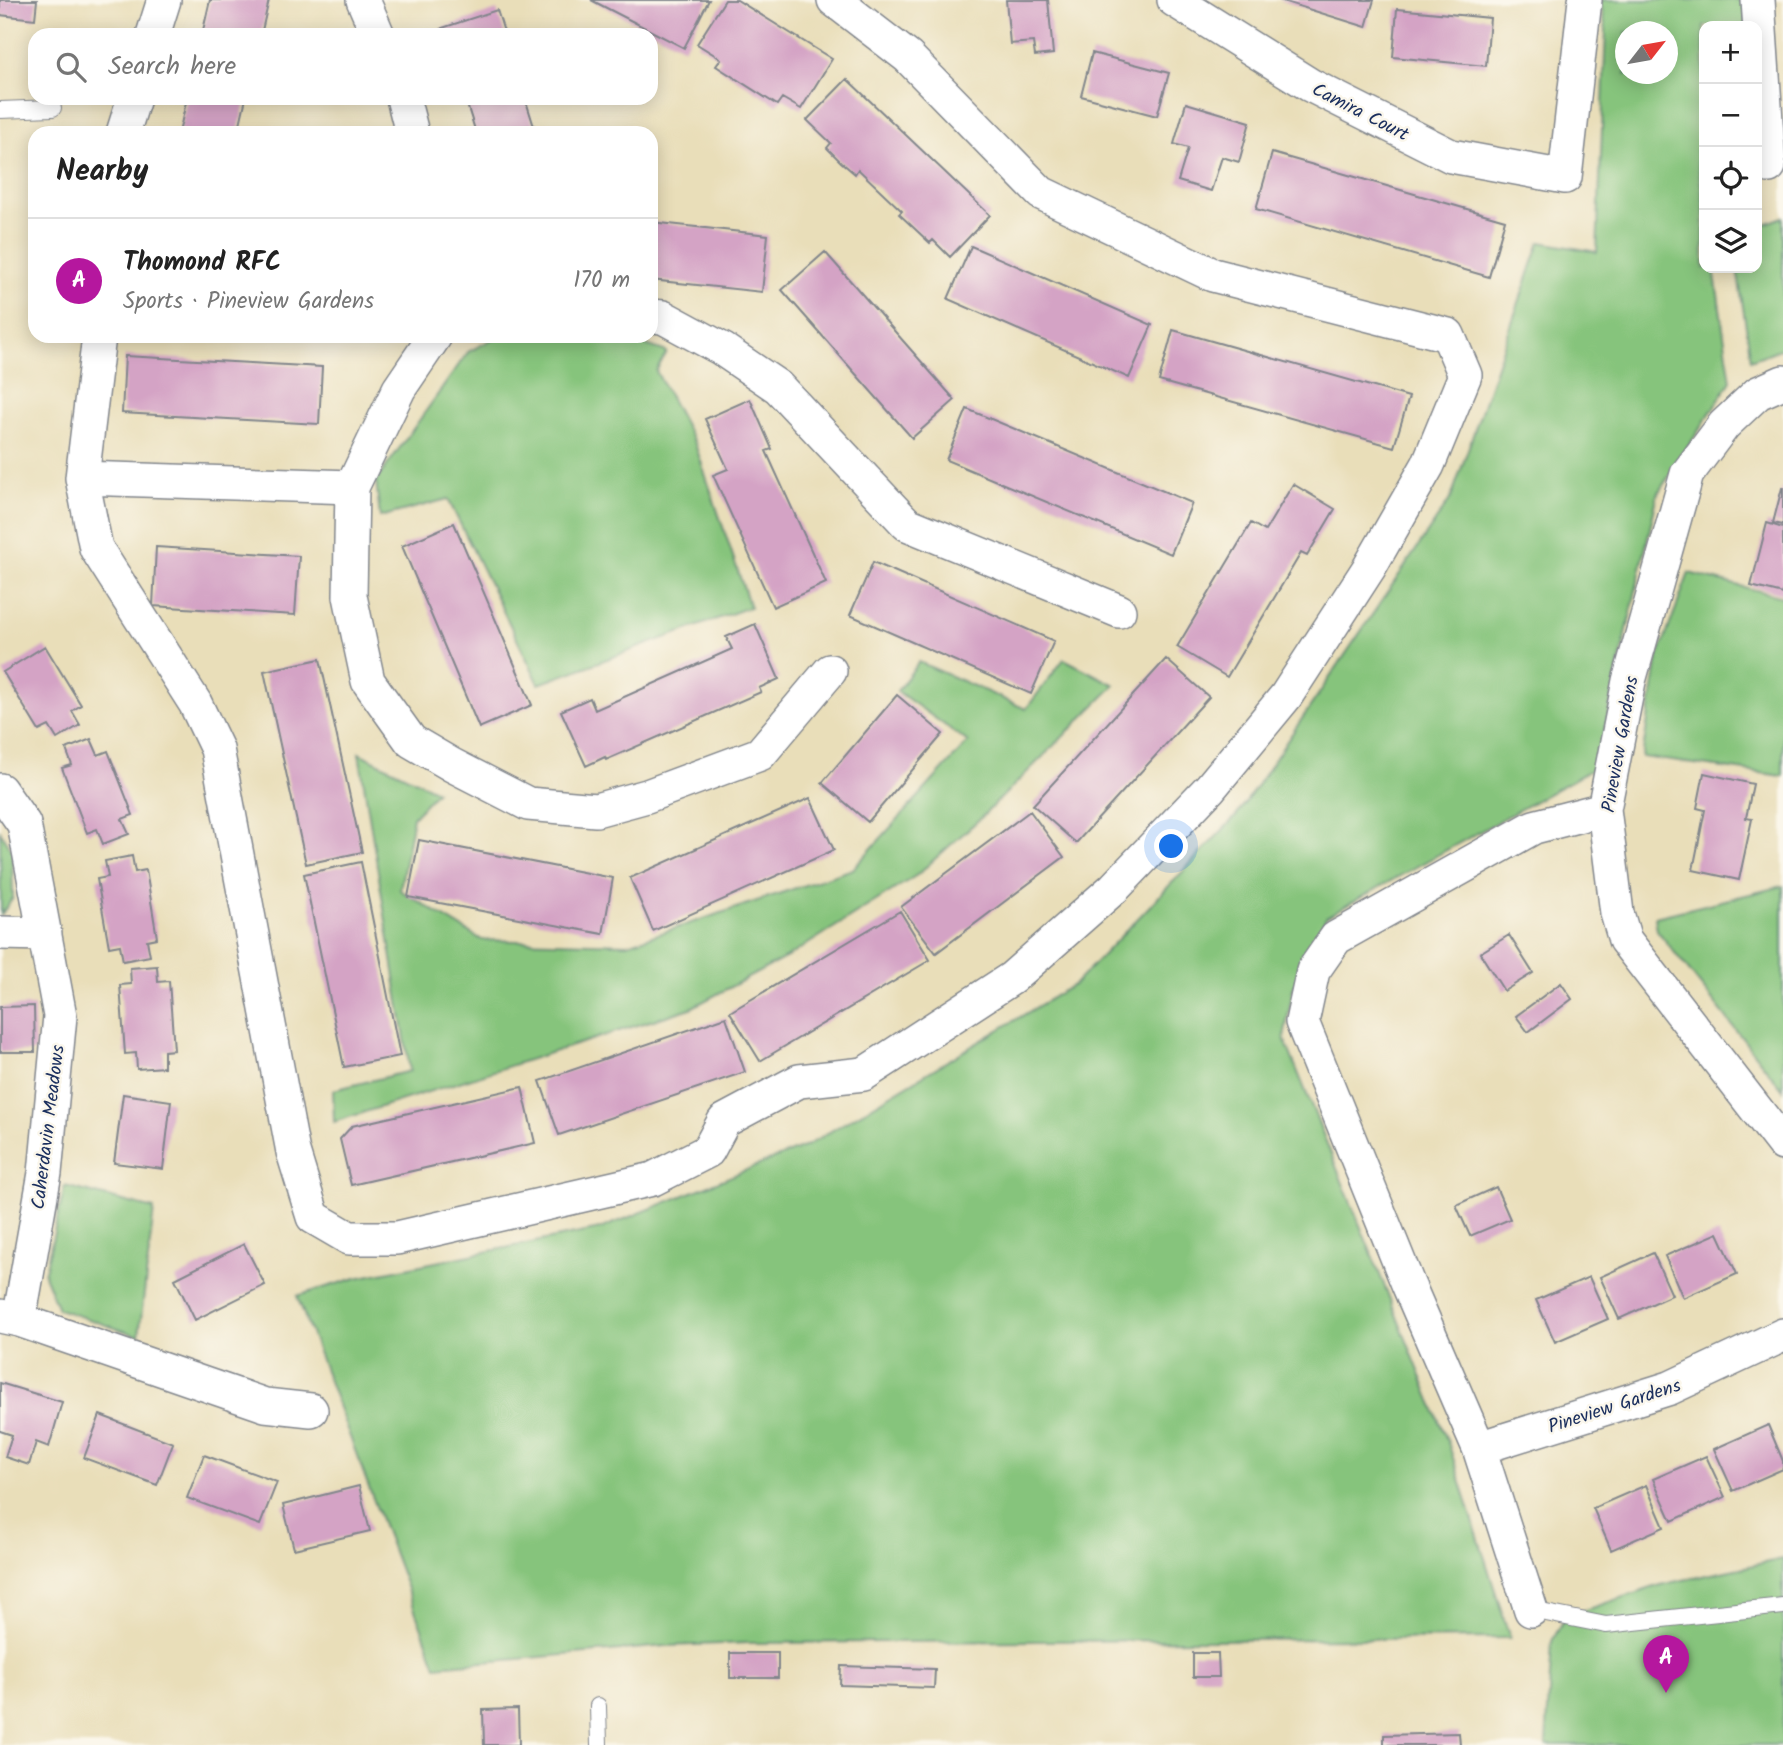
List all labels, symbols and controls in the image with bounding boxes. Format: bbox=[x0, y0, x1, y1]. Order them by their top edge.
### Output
north arrow bbox=[1615, 21, 1678, 84]
map controls bbox=[1699, 21, 1762, 273]
button: + bbox=[1699, 21, 1762, 84]
search box bbox=[28, 28, 658, 105]
text: Search here bbox=[108, 46, 236, 88]
icon: search bbox=[52, 48, 90, 86]
street label: Camira Court bbox=[1306, 75, 1414, 150]
button: − bbox=[1699, 84, 1762, 147]
button: locate bbox=[1699, 147, 1762, 210]
text: Nearby bbox=[56, 148, 148, 196]
button: layers bbox=[1699, 210, 1762, 273]
text: Thomond RFC bbox=[123, 242, 281, 284]
text: A bbox=[72, 263, 86, 299]
text: 170 m bbox=[573, 263, 630, 299]
text: Sports · Pineview Gardens bbox=[123, 284, 374, 320]
street label: Pineview Gardens bbox=[1594, 674, 1648, 815]
your location bbox=[1154, 829, 1188, 863]
street label: Caherdavin Meadows bbox=[24, 1043, 74, 1211]
street label: Pineview Gardens bbox=[1544, 1371, 1685, 1443]
pin: A bbox=[1643, 1635, 1689, 1693]

